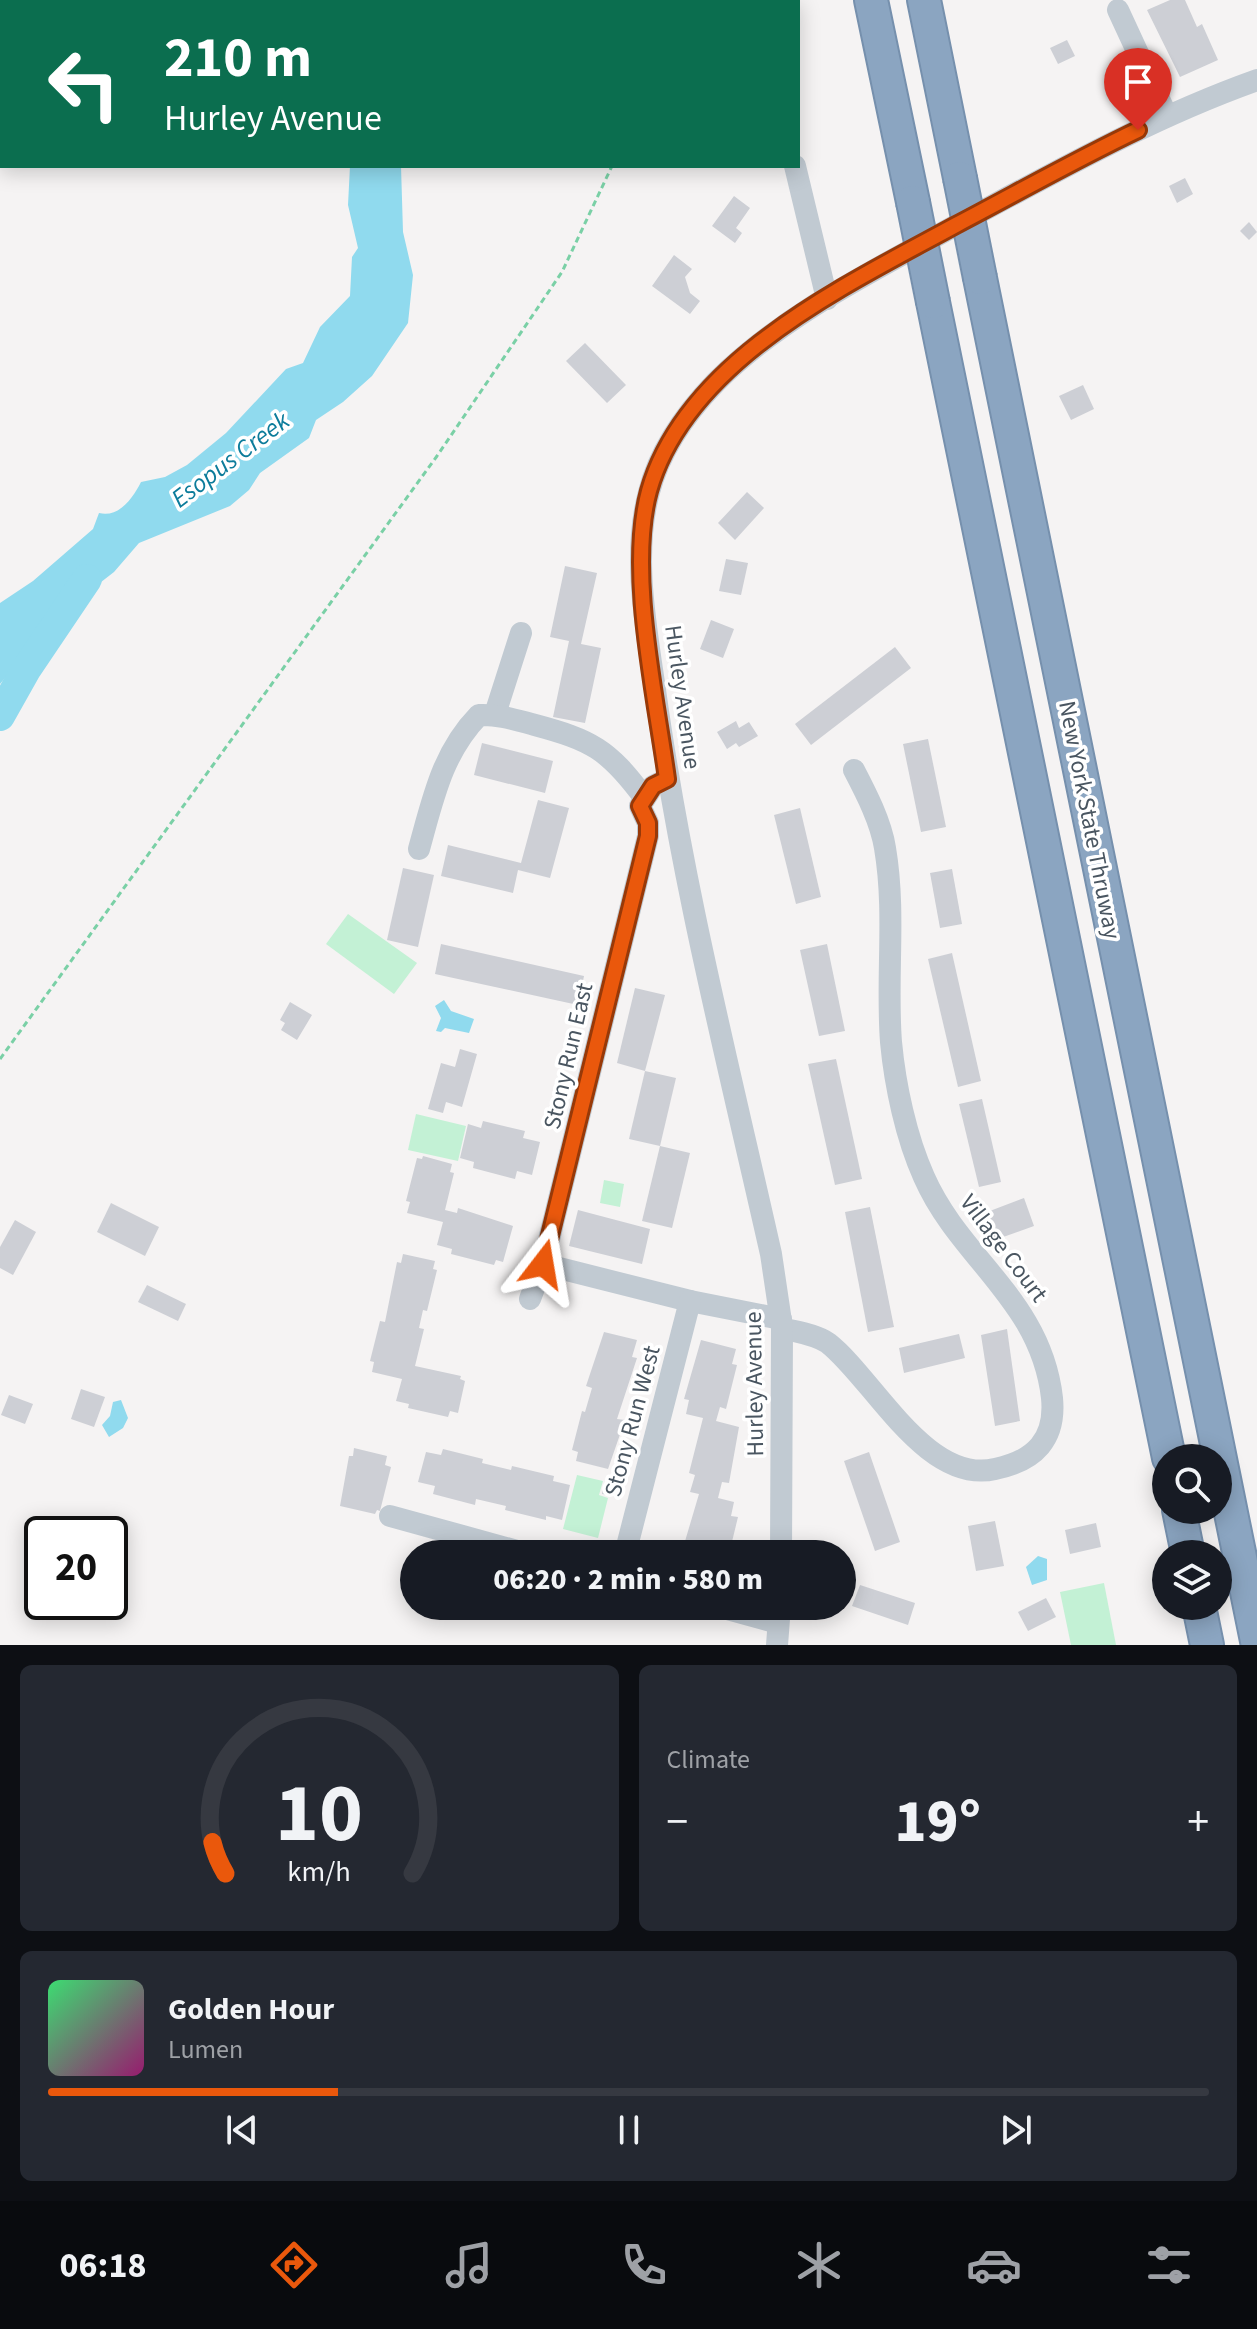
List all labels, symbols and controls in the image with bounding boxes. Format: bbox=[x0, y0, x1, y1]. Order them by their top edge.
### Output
text: 210 m bbox=[164, 19, 312, 98]
icon: left bbox=[32, 32, 136, 136]
pin bbox=[1104, 48, 1172, 130]
icon: arrive bbox=[1116, 60, 1160, 104]
text: Hurley Avenue bbox=[164, 93, 382, 144]
water label: Esopus Creek bbox=[163, 402, 298, 516]
street label: Hurley Avenue bbox=[655, 623, 710, 771]
street label: New York State Thruway bbox=[1049, 698, 1130, 942]
street label: Stony Run East bbox=[535, 979, 602, 1133]
street label: Village Court bbox=[951, 1187, 1056, 1310]
position arrow bbox=[501, 1222, 585, 1306]
street label: Hurley Avenue bbox=[736, 1311, 773, 1457]
street label: Stony Run West bbox=[595, 1342, 669, 1501]
map controls bbox=[1152, 1444, 1232, 1620]
button: search bbox=[1152, 1444, 1232, 1524]
speed limit sign: 20 bbox=[24, 1516, 128, 1620]
button: layers bbox=[1152, 1540, 1232, 1620]
text: 06:20 · 2 min · 580 m bbox=[493, 1558, 763, 1601]
text: Climate bbox=[667, 1741, 750, 1778]
text: 10 bbox=[275, 1755, 363, 1873]
text: 19° bbox=[895, 1780, 981, 1865]
text: − bbox=[667, 1791, 688, 1854]
text: + bbox=[1187, 1791, 1209, 1854]
text: km/h bbox=[288, 1852, 351, 1892]
text: Golden Hour bbox=[168, 1988, 334, 2031]
text: Lumen bbox=[168, 2031, 243, 2068]
icon: previous bbox=[220, 2108, 264, 2152]
icon: pause bbox=[607, 2108, 651, 2152]
icon: next bbox=[994, 2108, 1038, 2152]
icon: directions bbox=[266, 2237, 322, 2293]
icon: music bbox=[441, 2237, 497, 2293]
icon: phone bbox=[616, 2237, 672, 2293]
icon: climate bbox=[791, 2237, 847, 2293]
icon: car bbox=[966, 2237, 1022, 2293]
icon: filters bbox=[1141, 2237, 1197, 2293]
text: 06:18 bbox=[60, 2240, 146, 2291]

